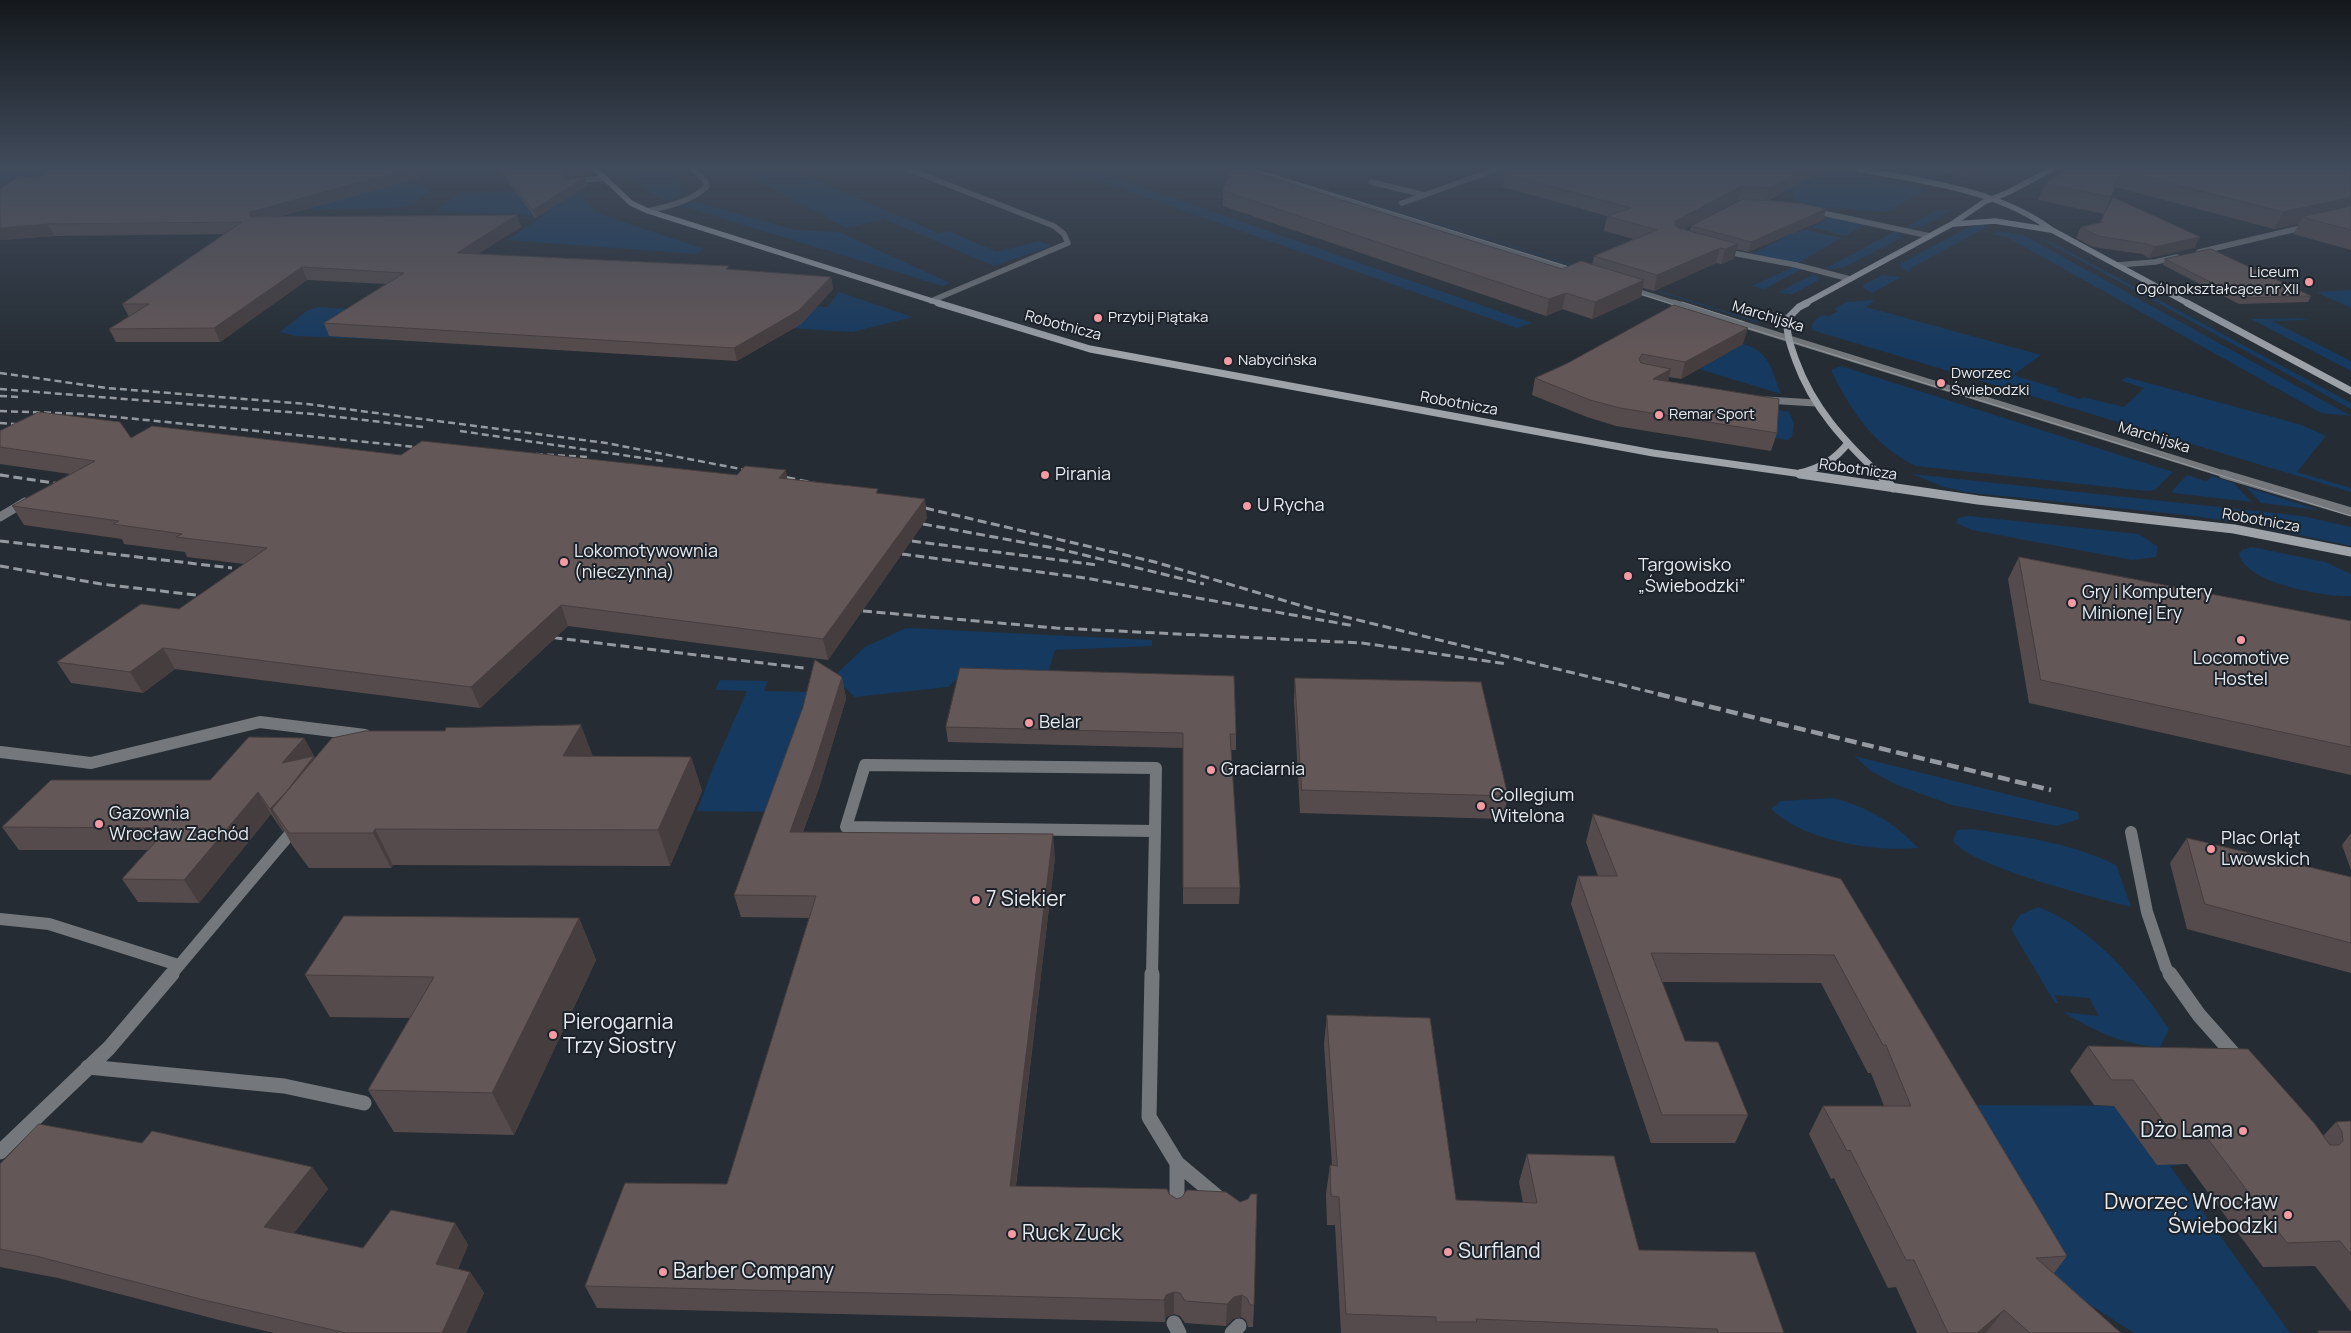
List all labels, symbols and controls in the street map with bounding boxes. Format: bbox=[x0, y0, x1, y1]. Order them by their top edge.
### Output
place label: Liceum Ogólnokształcące nr XII bbox=[2137, 264, 2299, 299]
marker: Liceum Ogólnokształcące nr XII bbox=[2303, 276, 2315, 288]
street label: Marchijska bbox=[1730, 298, 1806, 336]
street label: Robotnicza bbox=[1023, 307, 1103, 345]
place label: Przybij Piątaka bbox=[1108, 309, 1208, 327]
marker: Przybij Piątaka bbox=[1092, 312, 1104, 324]
place label: Nabycińska bbox=[1238, 352, 1317, 370]
marker: Nabycińska bbox=[1222, 355, 1234, 367]
place label: Dworzec Świebodzki bbox=[1951, 365, 2030, 400]
marker: Dworzec Świebodzki bbox=[1935, 377, 1947, 389]
street label: Robotnicza bbox=[1419, 388, 1499, 420]
place label: Remar Sport bbox=[1669, 406, 1755, 424]
marker: Remar Sport bbox=[1653, 409, 1665, 421]
street label: Marchijska bbox=[2116, 419, 2192, 457]
street label: Robotnicza bbox=[1818, 456, 1898, 484]
place label: Pirania bbox=[1055, 464, 1111, 486]
marker: Pirania bbox=[1039, 469, 1051, 481]
place label: U Rycha bbox=[1257, 495, 1324, 517]
marker: U Rycha bbox=[1241, 500, 1253, 512]
street label: Robotnicza bbox=[2221, 505, 2301, 537]
place label: Lokomotywownia (nieczynna) bbox=[574, 541, 718, 584]
place label: Targowisko „Świebodzki” bbox=[1638, 555, 1746, 598]
marker: Lokomotywownia (nieczynna) bbox=[558, 556, 570, 568]
marker: Targowisko „Świebodzki” bbox=[1622, 570, 1634, 582]
place label: Gry i Komputery Minionej Ery bbox=[2082, 582, 2212, 624]
marker: Gry i Komputery Minionej Ery bbox=[2066, 597, 2078, 609]
marker: Locomotive Hostel bbox=[2235, 634, 2247, 646]
place label: Locomotive Hostel bbox=[2193, 648, 2289, 691]
place label: Belar bbox=[1039, 712, 1081, 734]
marker: Belar bbox=[1023, 717, 1035, 729]
place label: Graciarnia bbox=[1221, 759, 1305, 781]
marker: Graciarnia bbox=[1205, 764, 1217, 776]
place label: Collegium Witelona bbox=[1491, 785, 1574, 828]
marker: Collegium Witelona bbox=[1475, 800, 1487, 812]
place label: Gazownia Wrocław Zachód bbox=[109, 803, 249, 846]
marker: Gazownia Wrocław Zachód bbox=[93, 818, 105, 830]
place label: Plac Orląt Lwowskich bbox=[2221, 828, 2310, 871]
marker: Plac Orląt Lwowskich bbox=[2205, 843, 2217, 855]
place label: 7 Siekier bbox=[986, 887, 1066, 913]
marker: 7 Siekier bbox=[970, 894, 982, 906]
place label: Pierogarnia Trzy Siostry bbox=[563, 1010, 676, 1060]
marker: Pierogarnia Trzy Siostry bbox=[547, 1029, 559, 1041]
place label: Dżo Lama bbox=[2140, 1118, 2233, 1144]
marker: Dżo Lama bbox=[2237, 1125, 2249, 1137]
place label: Dworzec Wrocław Świebodzki bbox=[2104, 1190, 2278, 1240]
marker: Dworzec Wrocław Świebodzki bbox=[2282, 1209, 2294, 1221]
place label: Ruck Zuck bbox=[1022, 1221, 1121, 1247]
marker: Ruck Zuck bbox=[1006, 1228, 1018, 1240]
place label: Surfland bbox=[1458, 1239, 1541, 1265]
marker: Surfland bbox=[1442, 1246, 1454, 1258]
place label: Barber Company bbox=[673, 1259, 834, 1285]
marker: Barber Company bbox=[657, 1266, 669, 1278]

